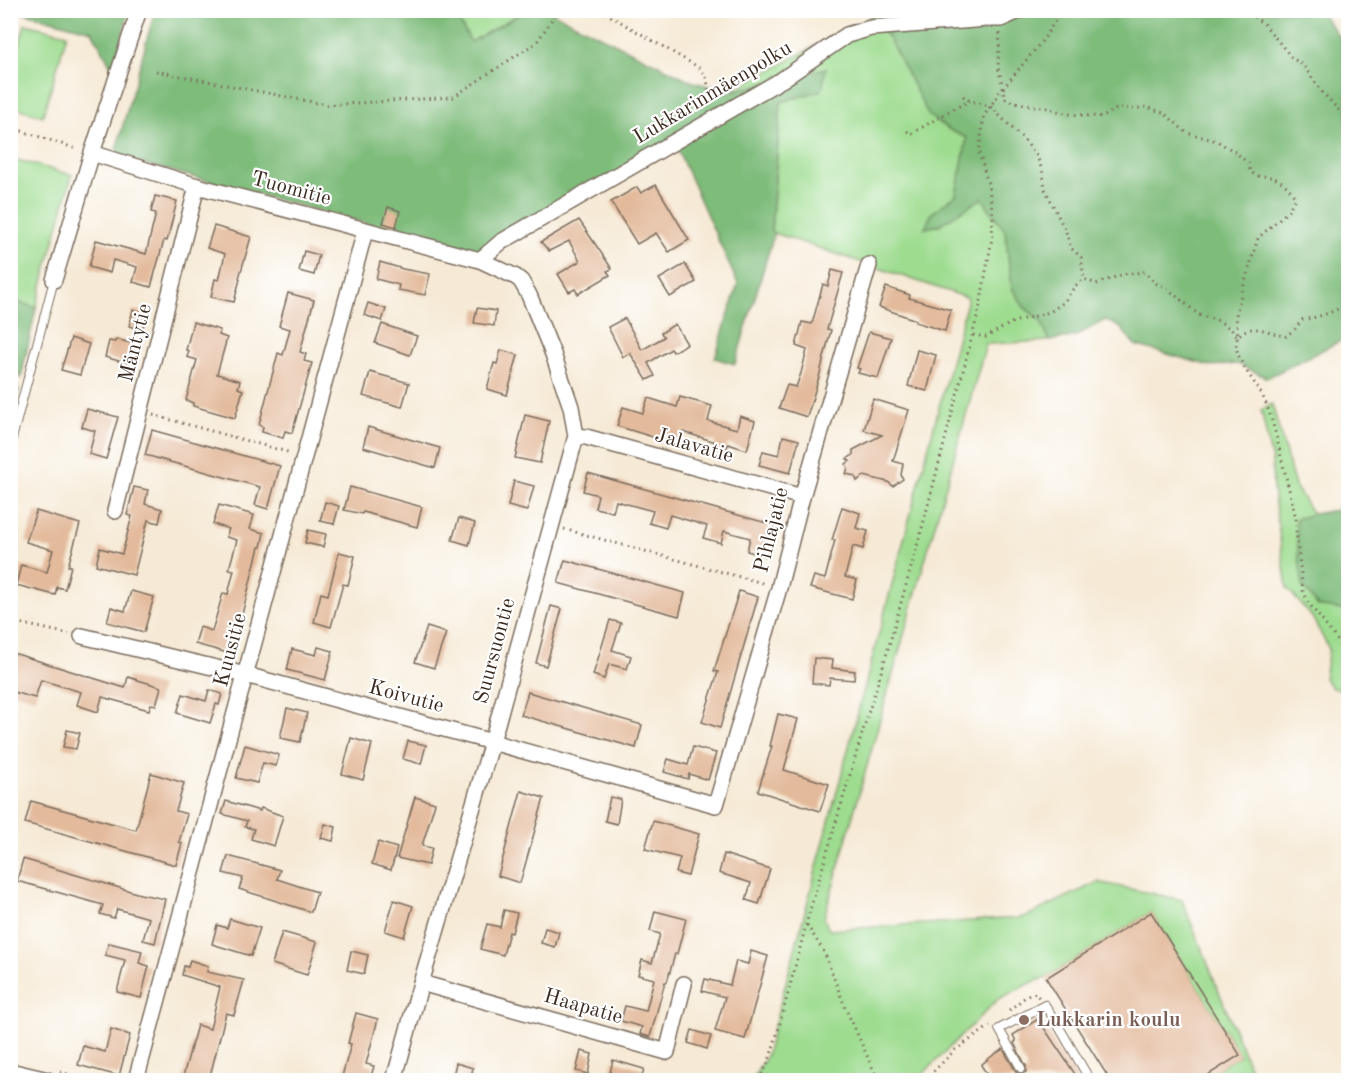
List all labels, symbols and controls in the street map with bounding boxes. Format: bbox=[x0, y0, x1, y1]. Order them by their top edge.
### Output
street label: Lukkarinmäenpolku bbox=[630, 38, 796, 148]
street label: Tuomitie bbox=[249, 168, 333, 210]
street label: Mäntytie bbox=[116, 301, 156, 385]
street label: Jalavatie bbox=[652, 425, 736, 467]
street label: Pihlajatie bbox=[751, 485, 793, 575]
street label: Suursuontie bbox=[471, 596, 519, 706]
street label: Kuusitie bbox=[211, 611, 251, 689]
street label: Koivutie bbox=[366, 677, 446, 717]
street label: Haapatie bbox=[541, 986, 625, 1028]
place label: Lukkarin koulu bbox=[1036, 1010, 1181, 1031]
marker: Lukkarin koulu bbox=[1017, 1013, 1031, 1027]

